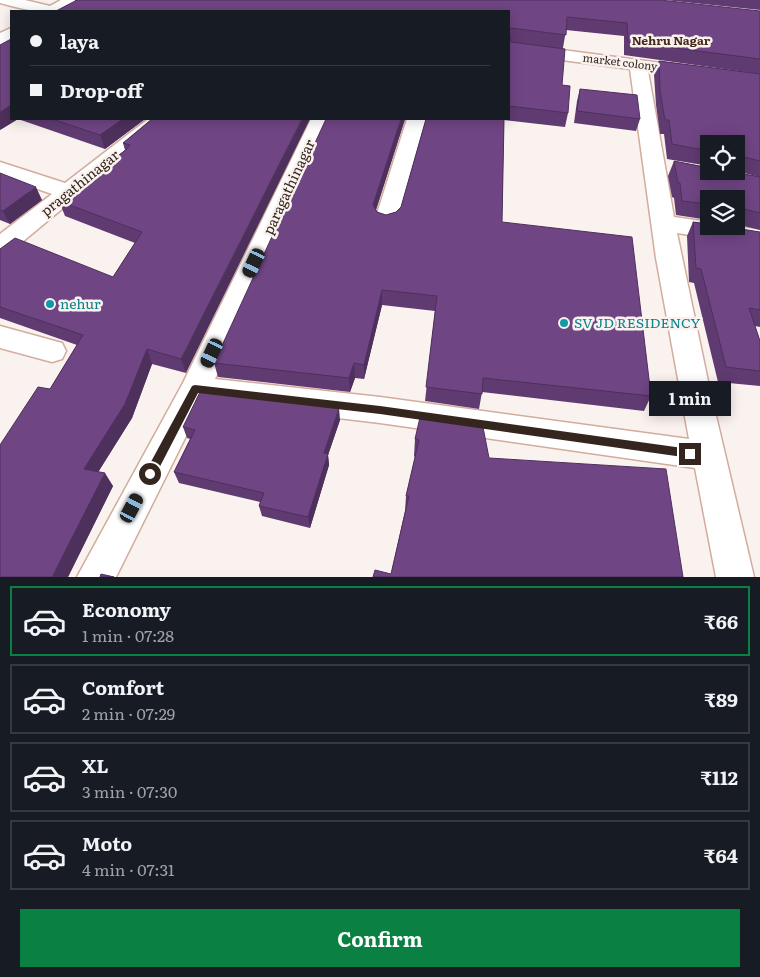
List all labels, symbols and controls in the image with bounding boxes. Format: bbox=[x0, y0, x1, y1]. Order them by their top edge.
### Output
text: laya bbox=[60, 27, 99, 55]
district label: Nehru Nagar bbox=[632, 31, 711, 49]
street label: market colony bbox=[582, 49, 659, 74]
text: Drop-off bbox=[60, 76, 143, 104]
street label: paragathinagar bbox=[257, 135, 319, 238]
map controls bbox=[700, 135, 745, 235]
button: locate bbox=[700, 135, 745, 180]
street label: pragathinagar bbox=[36, 144, 123, 220]
button: layers bbox=[700, 190, 745, 235]
car bbox=[240, 246, 267, 280]
place label: nehur bbox=[60, 293, 101, 313]
marker: nehur bbox=[44, 298, 56, 310]
place label: SV JD RESIDENCY bbox=[574, 312, 701, 332]
marker: SV JD RESIDENCY bbox=[558, 317, 570, 329]
car bbox=[198, 336, 225, 370]
callout: 1 min bbox=[649, 382, 731, 416]
text: 1 min bbox=[669, 386, 711, 410]
route end bbox=[679, 443, 701, 465]
route start bbox=[139, 463, 161, 485]
car bbox=[118, 491, 145, 525]
text: Economy bbox=[82, 595, 171, 623]
icon: car bbox=[22, 599, 67, 644]
text: ₹66 bbox=[704, 607, 738, 635]
text: 1 min · 07:28 bbox=[82, 623, 174, 647]
text: Comfort bbox=[82, 673, 164, 701]
icon: car bbox=[22, 677, 67, 722]
text: ₹89 bbox=[704, 685, 738, 713]
text: 2 min · 07:29 bbox=[82, 701, 175, 725]
text: XL bbox=[82, 751, 109, 779]
icon: car bbox=[22, 755, 67, 800]
text: ₹112 bbox=[700, 763, 738, 791]
text: 3 min · 07:30 bbox=[82, 779, 177, 803]
text: Moto bbox=[82, 829, 132, 857]
icon: car bbox=[22, 833, 67, 878]
text: ₹64 bbox=[704, 841, 738, 869]
text: 4 min · 07:31 bbox=[82, 857, 175, 881]
button: Confirm bbox=[20, 909, 740, 967]

